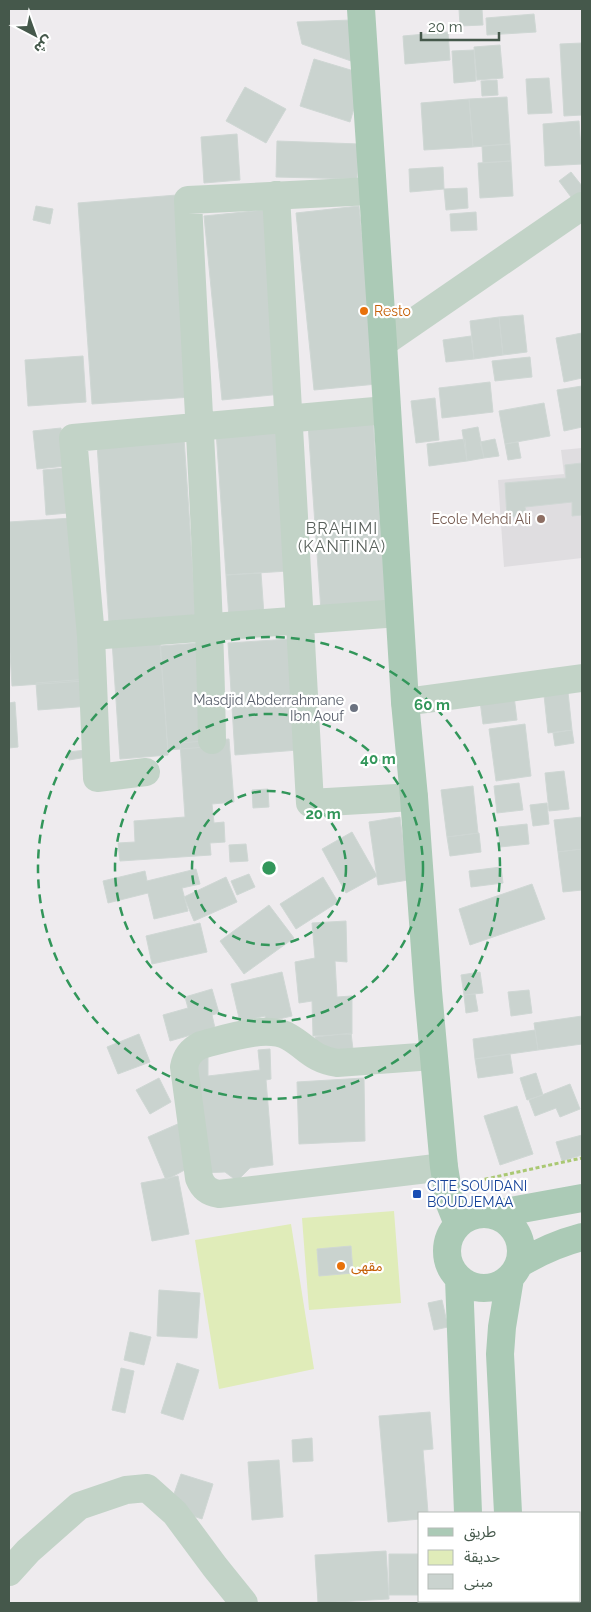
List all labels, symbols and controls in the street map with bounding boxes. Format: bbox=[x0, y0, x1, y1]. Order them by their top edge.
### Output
north arrow bbox=[10, 10, 60, 60]
scale bar bbox=[421, 10, 498, 42]
text: 20 m bbox=[428, 18, 463, 36]
text: ش bbox=[31, 32, 56, 57]
place label: Resto bbox=[374, 303, 411, 319]
marker: Resto bbox=[358, 305, 370, 317]
place label: Ecole Mehdi Ali bbox=[431, 511, 531, 527]
marker: Ecole Mehdi Ali bbox=[535, 513, 547, 525]
district label: BRAHIMI (KANTINA) bbox=[298, 519, 386, 556]
place label: Masdjid Abderrahmane Ibn Aouf bbox=[193, 692, 345, 724]
text: 60 m bbox=[414, 696, 450, 714]
marker: Masdjid Abderrahmane Ibn Aouf bbox=[348, 702, 360, 714]
text: 40 m bbox=[360, 750, 396, 768]
text: 20 m bbox=[305, 805, 341, 823]
centre of rings bbox=[260, 859, 278, 877]
place label: CITE SOUIDANI BOUDJEMAA bbox=[427, 1178, 527, 1210]
marker: CITE SOUIDANI BOUDJEMAA bbox=[411, 1188, 423, 1200]
place label: مقهى bbox=[351, 1258, 383, 1275]
marker: مقهى bbox=[335, 1260, 347, 1272]
legend bbox=[418, 1512, 581, 1602]
text: طريق bbox=[464, 1523, 496, 1542]
text: حديقة bbox=[464, 1548, 500, 1566]
text: مبنى bbox=[464, 1573, 493, 1591]

